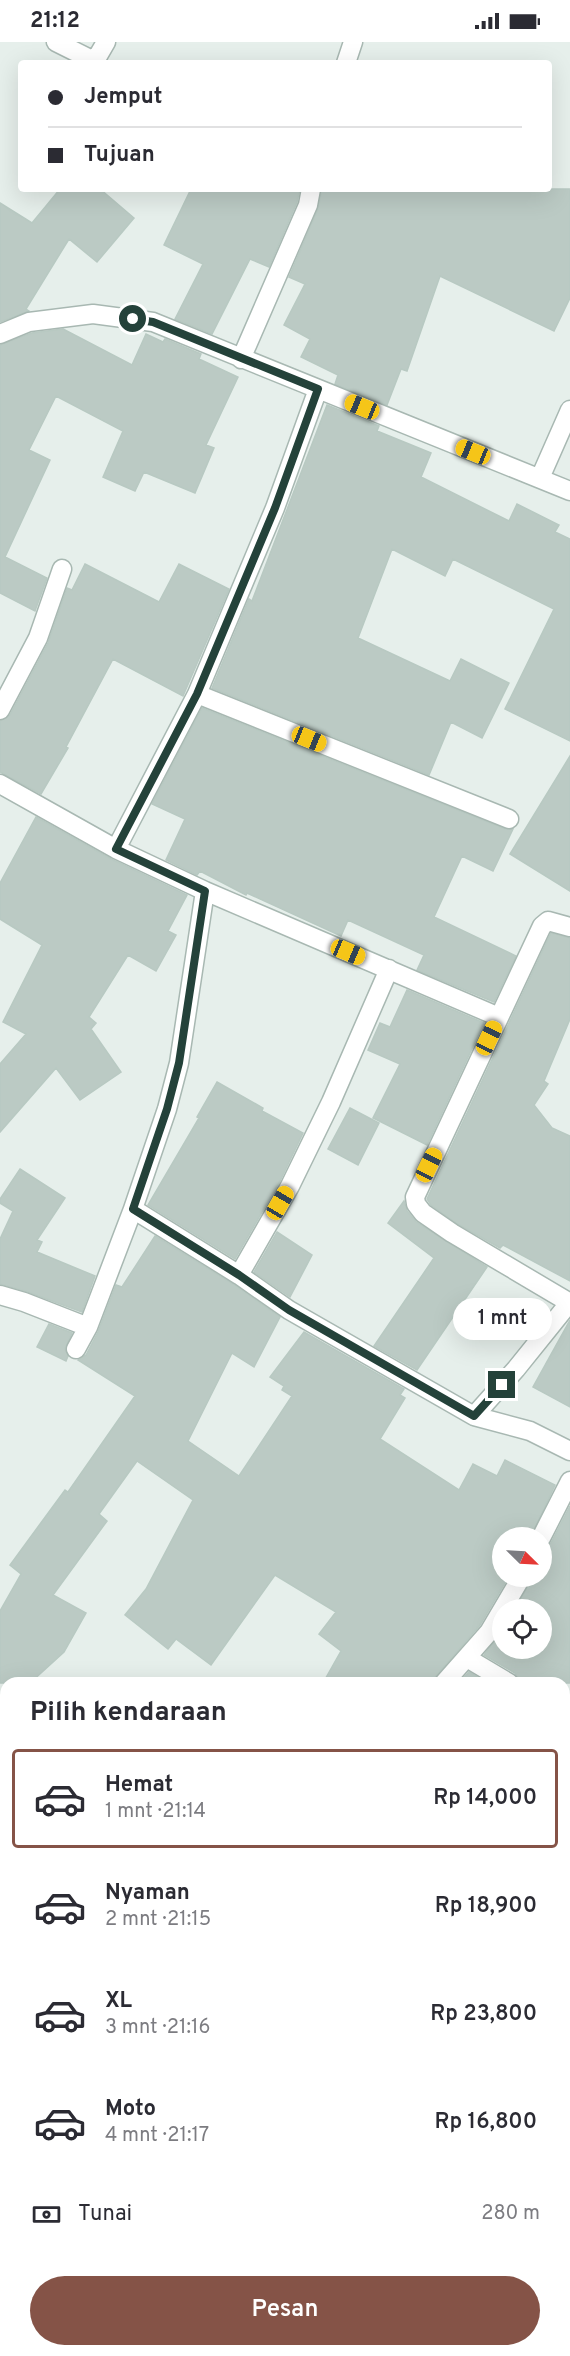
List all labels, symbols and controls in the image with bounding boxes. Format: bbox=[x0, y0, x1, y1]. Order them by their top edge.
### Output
text: 21:12 bbox=[30, 8, 80, 35]
text: Jemput bbox=[84, 84, 162, 111]
text: Tujuan bbox=[84, 142, 155, 169]
route start bbox=[119, 305, 146, 332]
car bbox=[342, 392, 382, 422]
car bbox=[453, 437, 493, 467]
car bbox=[289, 724, 329, 754]
car bbox=[328, 937, 368, 967]
car bbox=[473, 1018, 505, 1058]
car bbox=[413, 1145, 445, 1185]
car bbox=[263, 1183, 297, 1223]
callout: 1 mnt bbox=[452, 1298, 552, 1340]
text: 1 mnt bbox=[478, 1306, 527, 1332]
route end bbox=[488, 1371, 515, 1398]
north arrow bbox=[492, 1527, 552, 1587]
map controls bbox=[492, 1527, 552, 1659]
button: locate bbox=[492, 1599, 552, 1659]
text: Pilih kendaraan bbox=[30, 1696, 227, 1730]
icon: car bbox=[33, 1772, 87, 1826]
text: Hemat bbox=[105, 1772, 173, 1799]
text: Rp 14,000 bbox=[433, 1785, 537, 1812]
text: 1 mnt · 21:14 bbox=[105, 1799, 206, 1825]
icon: car bbox=[33, 1880, 87, 1934]
text: Nyaman bbox=[105, 1880, 190, 1907]
text: Rp 18,900 bbox=[435, 1893, 537, 1920]
text: 2 mnt · 21:15 bbox=[105, 1907, 211, 1933]
icon: car bbox=[33, 1988, 87, 2042]
text: XL bbox=[105, 1988, 132, 2015]
text: Rp 23,800 bbox=[430, 2001, 537, 2028]
text: 3 mnt · 21:16 bbox=[105, 2015, 210, 2041]
icon: car bbox=[33, 2096, 87, 2150]
text: Moto bbox=[105, 2096, 156, 2123]
text: Rp 16,800 bbox=[435, 2109, 537, 2136]
text: 4 mnt · 21:17 bbox=[105, 2123, 209, 2149]
icon: cash bbox=[30, 2198, 63, 2231]
text: Tunai bbox=[78, 2201, 132, 2228]
text: 280 m bbox=[481, 2201, 540, 2227]
button: Pesan bbox=[30, 2276, 540, 2345]

